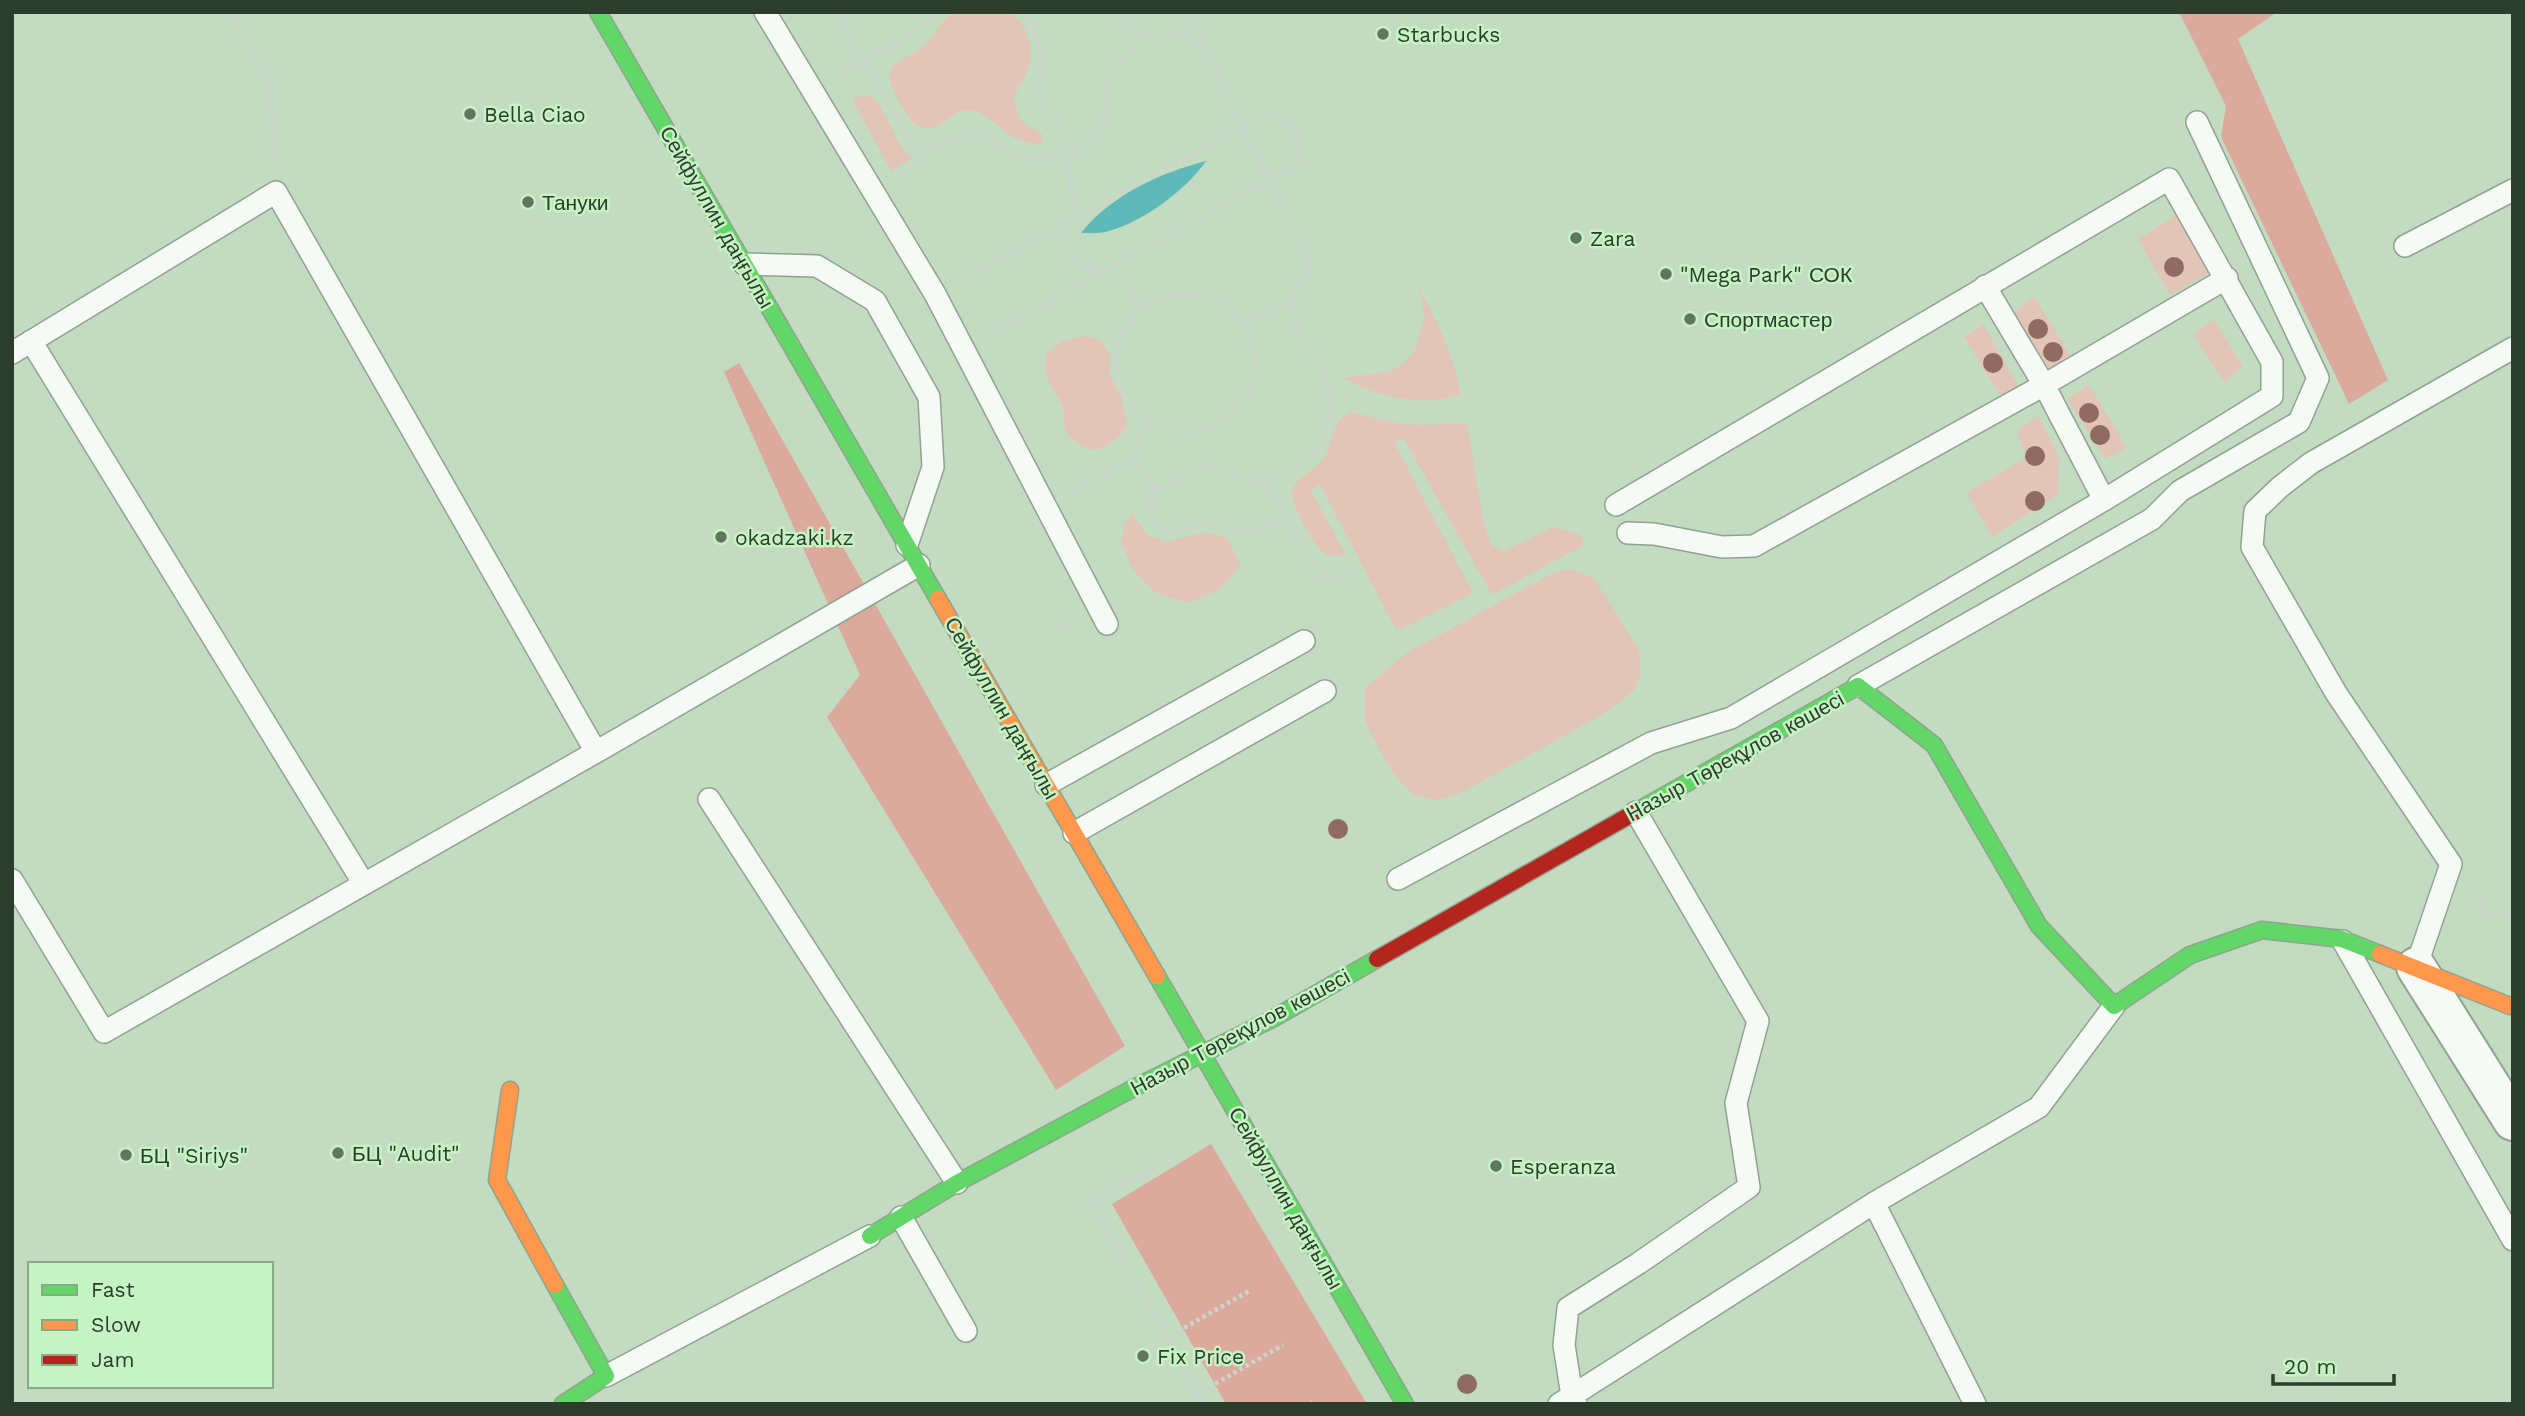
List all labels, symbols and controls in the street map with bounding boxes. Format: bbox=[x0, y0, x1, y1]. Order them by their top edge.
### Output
place label: Starbucks bbox=[1397, 22, 1500, 47]
marker: Starbucks bbox=[1375, 26, 1391, 42]
place label: Bella Ciao bbox=[484, 102, 586, 127]
marker: Bella Ciao bbox=[462, 106, 478, 122]
street label: Сейфуллин даңғылы bbox=[655, 121, 779, 313]
place label: Тануки bbox=[542, 190, 609, 215]
marker: Тануки bbox=[520, 194, 536, 210]
place label: Zara bbox=[1590, 226, 1635, 251]
marker: Zara bbox=[1568, 230, 1584, 246]
place label: "Mega Park" СОК bbox=[1680, 262, 1853, 287]
marker: "Mega Park" СОК bbox=[1658, 266, 1674, 282]
place label: Спортмастер bbox=[1704, 307, 1832, 332]
marker: Спортмастер bbox=[1682, 311, 1698, 327]
place label: okadzaki.kz bbox=[735, 525, 854, 550]
marker: okadzaki.kz bbox=[713, 529, 729, 545]
street label: Сейфуллин даңғылы bbox=[940, 612, 1064, 804]
street label: Назыр Төреқұлов көшесі bbox=[1622, 686, 1848, 826]
street label: Назыр Төреқұлов көшесі bbox=[1126, 964, 1354, 1100]
street label: Сейфуллин даңғылы bbox=[1224, 1102, 1348, 1294]
place label: БЦ "Audit" bbox=[352, 1141, 460, 1166]
place label: БЦ "Siriys" bbox=[140, 1143, 248, 1168]
marker: БЦ "Audit" bbox=[330, 1145, 346, 1161]
marker: БЦ "Siriys" bbox=[118, 1147, 134, 1163]
place label: Esperanza bbox=[1510, 1154, 1616, 1179]
marker: Esperanza bbox=[1488, 1158, 1504, 1174]
legend bbox=[28, 1262, 273, 1388]
text: Fast bbox=[91, 1277, 135, 1302]
text: Slow bbox=[91, 1312, 141, 1337]
scale bar bbox=[2273, 1342, 2394, 1386]
place label: Fix Price bbox=[1157, 1344, 1244, 1369]
text: Jam bbox=[91, 1347, 134, 1372]
marker: Fix Price bbox=[1135, 1348, 1151, 1364]
text: 20 m bbox=[2284, 1354, 2336, 1379]

